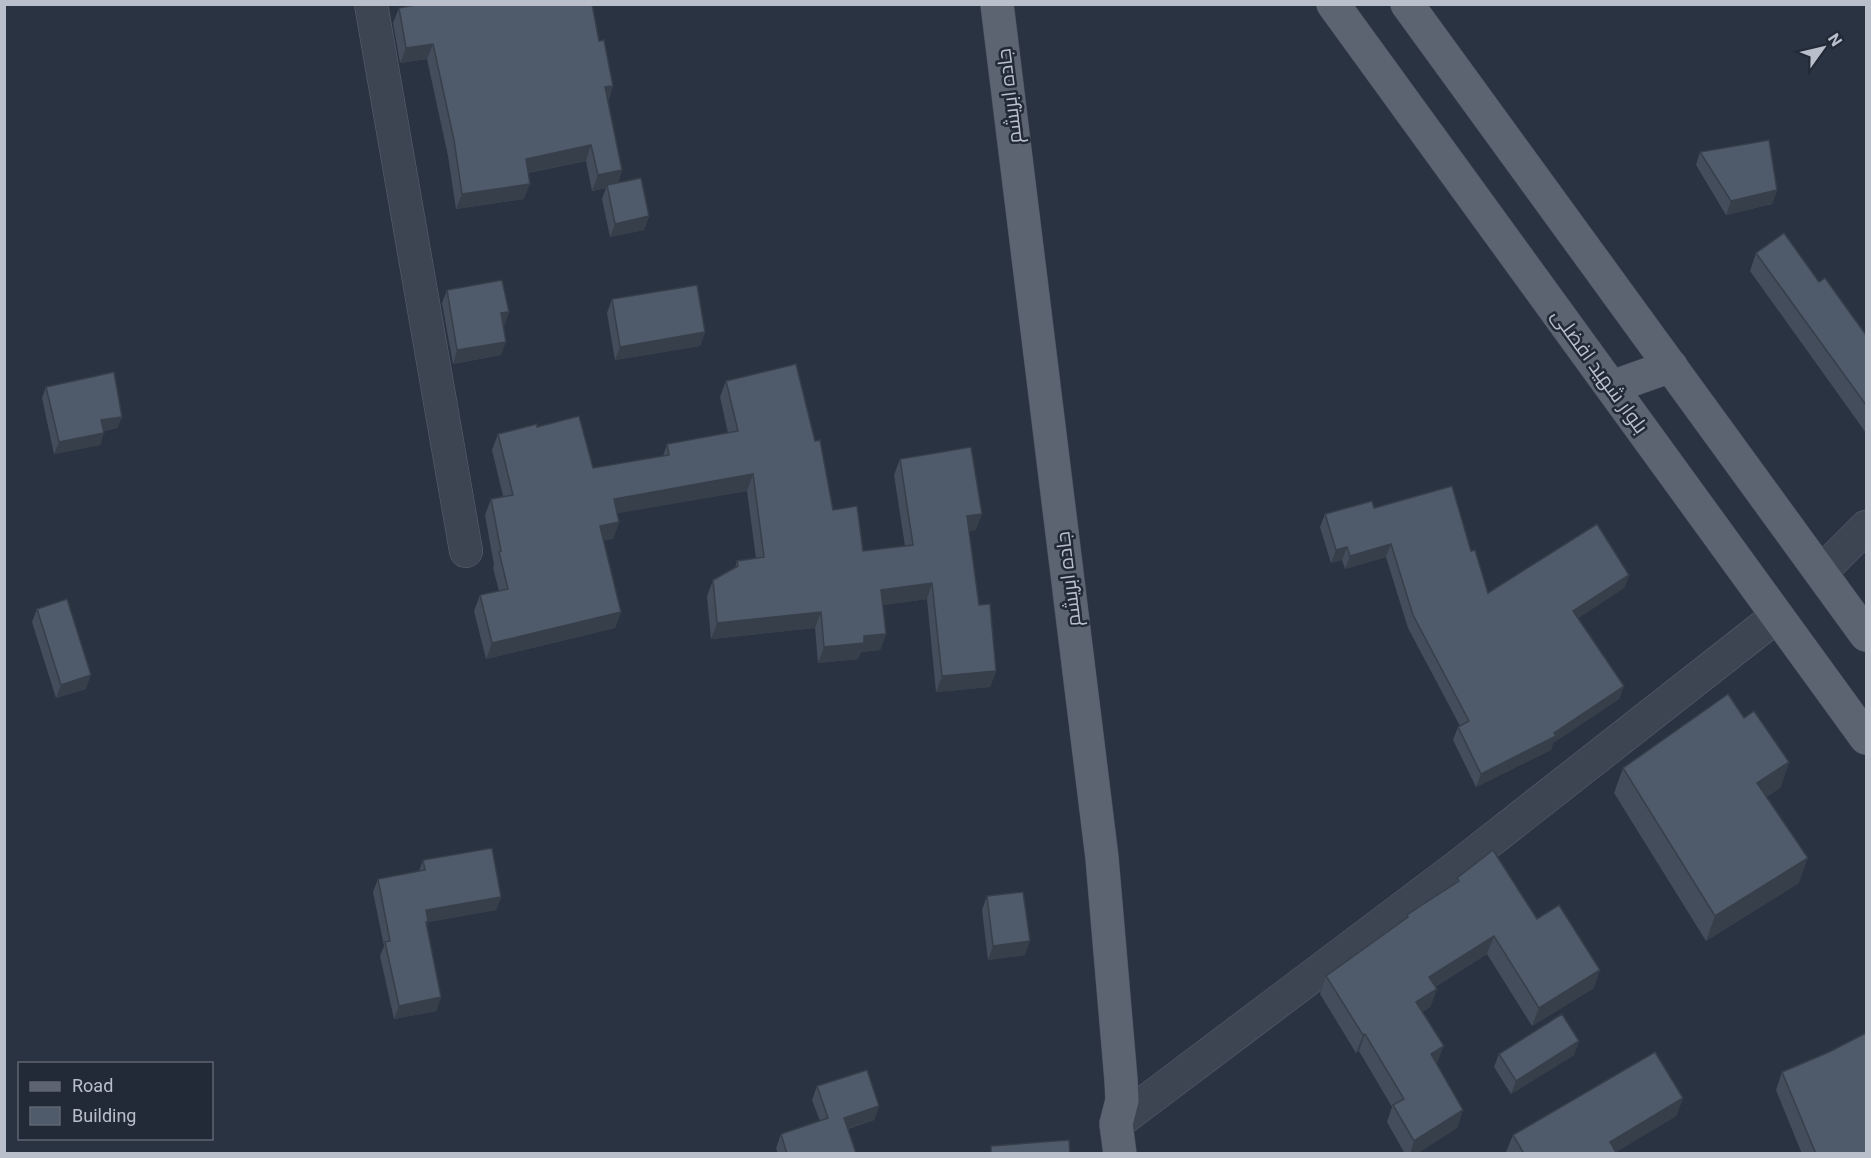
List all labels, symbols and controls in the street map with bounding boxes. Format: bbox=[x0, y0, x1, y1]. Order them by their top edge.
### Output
north arrow bbox=[1793, 18, 1853, 78]
text: N bbox=[1824, 30, 1846, 50]
street label: جاده ابریشم bbox=[991, 47, 1029, 145]
street label: بلوار شهید افضلی bbox=[1546, 304, 1653, 439]
street label: جاده ابریشم bbox=[1050, 530, 1088, 628]
legend bbox=[18, 1062, 213, 1140]
text: Road bbox=[72, 1075, 113, 1096]
text: Building bbox=[72, 1105, 136, 1126]

